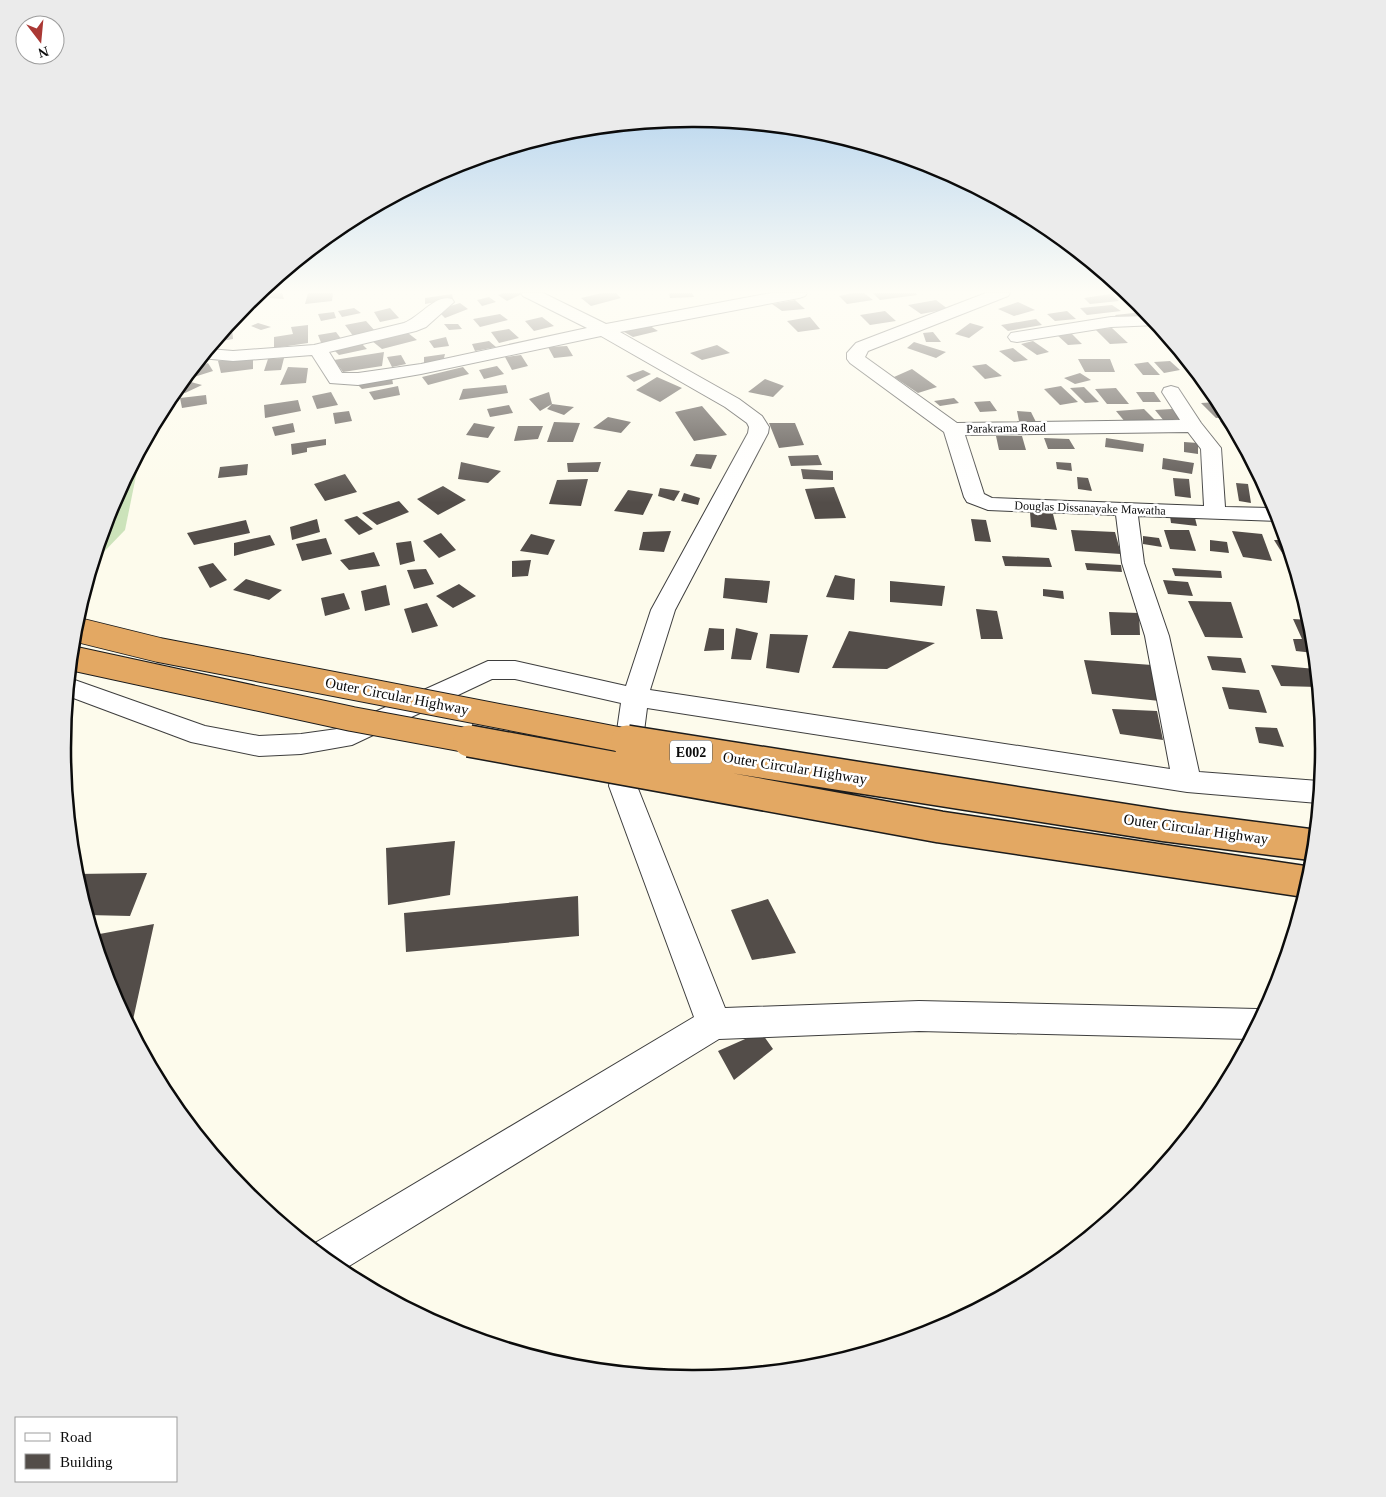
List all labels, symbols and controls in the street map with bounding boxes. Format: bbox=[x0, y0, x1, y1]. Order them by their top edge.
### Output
north arrow bbox=[15, 15, 65, 65]
text: N bbox=[37, 43, 50, 61]
street label: Parakrama Road bbox=[966, 420, 1046, 436]
street label: Douglas Dissanayake Mawatha bbox=[1014, 498, 1167, 518]
street label: Outer Circular Highway bbox=[324, 674, 471, 718]
road number: E002 bbox=[670, 740, 712, 764]
street label: Outer Circular Highway bbox=[722, 749, 869, 787]
street label: Outer Circular Highway bbox=[1123, 811, 1270, 847]
legend bbox=[15, 1417, 178, 1482]
text: Road bbox=[60, 1429, 92, 1445]
text: Building bbox=[60, 1454, 113, 1470]

